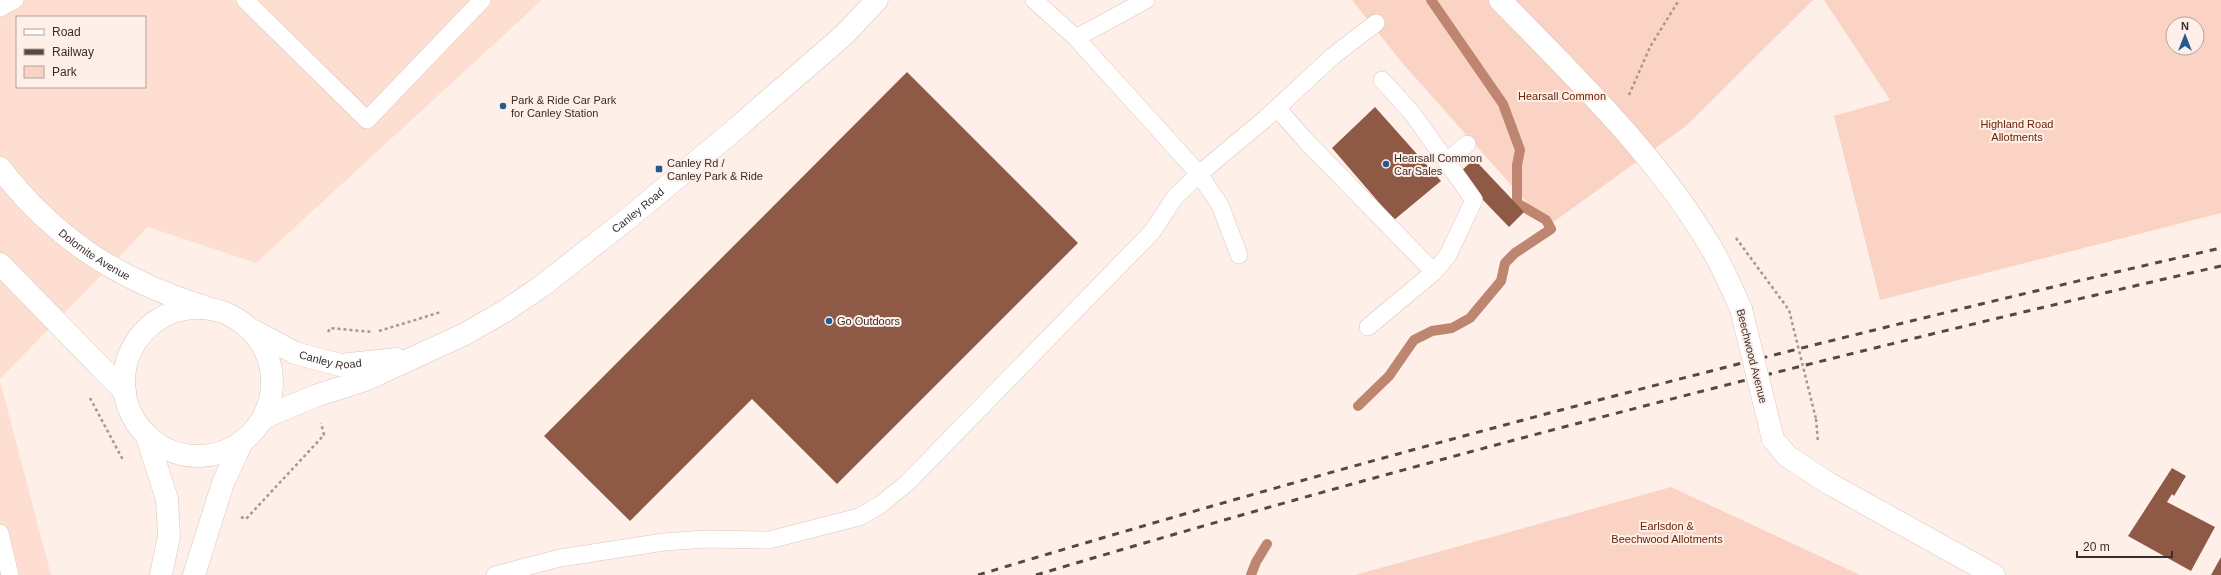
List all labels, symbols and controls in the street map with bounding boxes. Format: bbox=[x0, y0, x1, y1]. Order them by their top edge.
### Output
legend bbox=[16, 16, 146, 88]
north arrow bbox=[2165, 16, 2205, 56]
text: N bbox=[2181, 20, 2189, 32]
text: Road bbox=[52, 25, 81, 39]
text: Railway bbox=[52, 45, 94, 59]
text: Park bbox=[52, 65, 78, 79]
park label: Hearsall Common bbox=[1518, 90, 1606, 102]
place label: Park & Ride Car Park for Canley Station bbox=[511, 94, 617, 119]
marker: Park & Ride Car Park for Canley Station bbox=[498, 101, 508, 111]
park label: Highland Road Allotments bbox=[1981, 118, 2053, 143]
place label: Hearsall Common Car Sales bbox=[1394, 152, 1482, 177]
place label: Canley Rd / Canley Park & Ride bbox=[667, 157, 763, 182]
marker: Hearsall Common Car Sales bbox=[1381, 159, 1391, 169]
marker: Canley Rd / Canley Park & Ride bbox=[654, 164, 664, 174]
street label: Canley Road bbox=[609, 185, 666, 235]
street label: Dolomite Avenue bbox=[56, 227, 132, 282]
street label: Beechwood Avenue bbox=[1734, 307, 1770, 405]
place label: Go Outdoors bbox=[837, 315, 900, 327]
marker: Go Outdoors bbox=[824, 316, 834, 326]
street label: Canley Road bbox=[298, 348, 362, 372]
park label: Earlsdon & Beechwood Allotments bbox=[1611, 520, 1723, 545]
scale bar bbox=[2077, 533, 2172, 559]
text: 20 m bbox=[2083, 540, 2110, 554]

